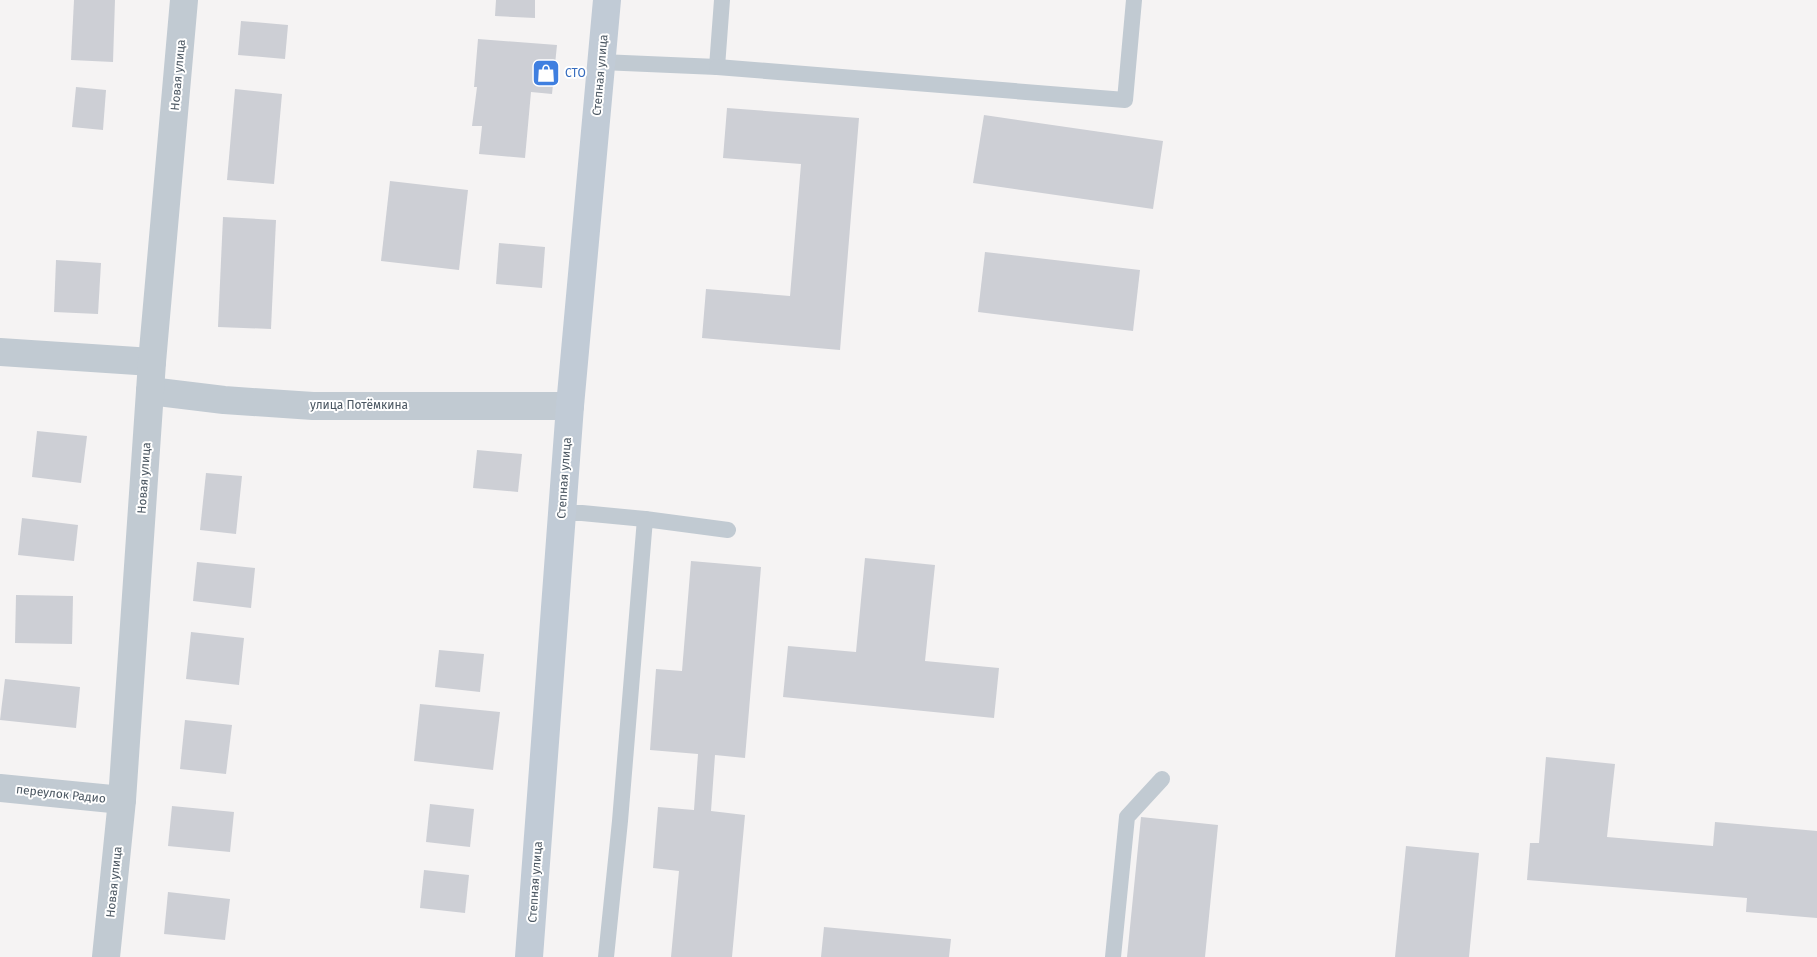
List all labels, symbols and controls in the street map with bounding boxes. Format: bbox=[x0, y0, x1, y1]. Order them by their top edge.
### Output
street label: Степная улица bbox=[589, 34, 611, 116]
street label: Новая улица bbox=[168, 39, 188, 111]
shop icon: СТО bbox=[531, 58, 561, 88]
place label: СТО bbox=[565, 66, 586, 80]
street label: улица Потёмкина bbox=[310, 398, 408, 412]
street label: Степная улица bbox=[554, 437, 574, 519]
street label: Новая улица bbox=[135, 442, 153, 514]
street label: переулок Радио bbox=[15, 782, 107, 806]
street label: Степная улица bbox=[525, 841, 545, 923]
street label: Новая улица bbox=[103, 846, 125, 918]

